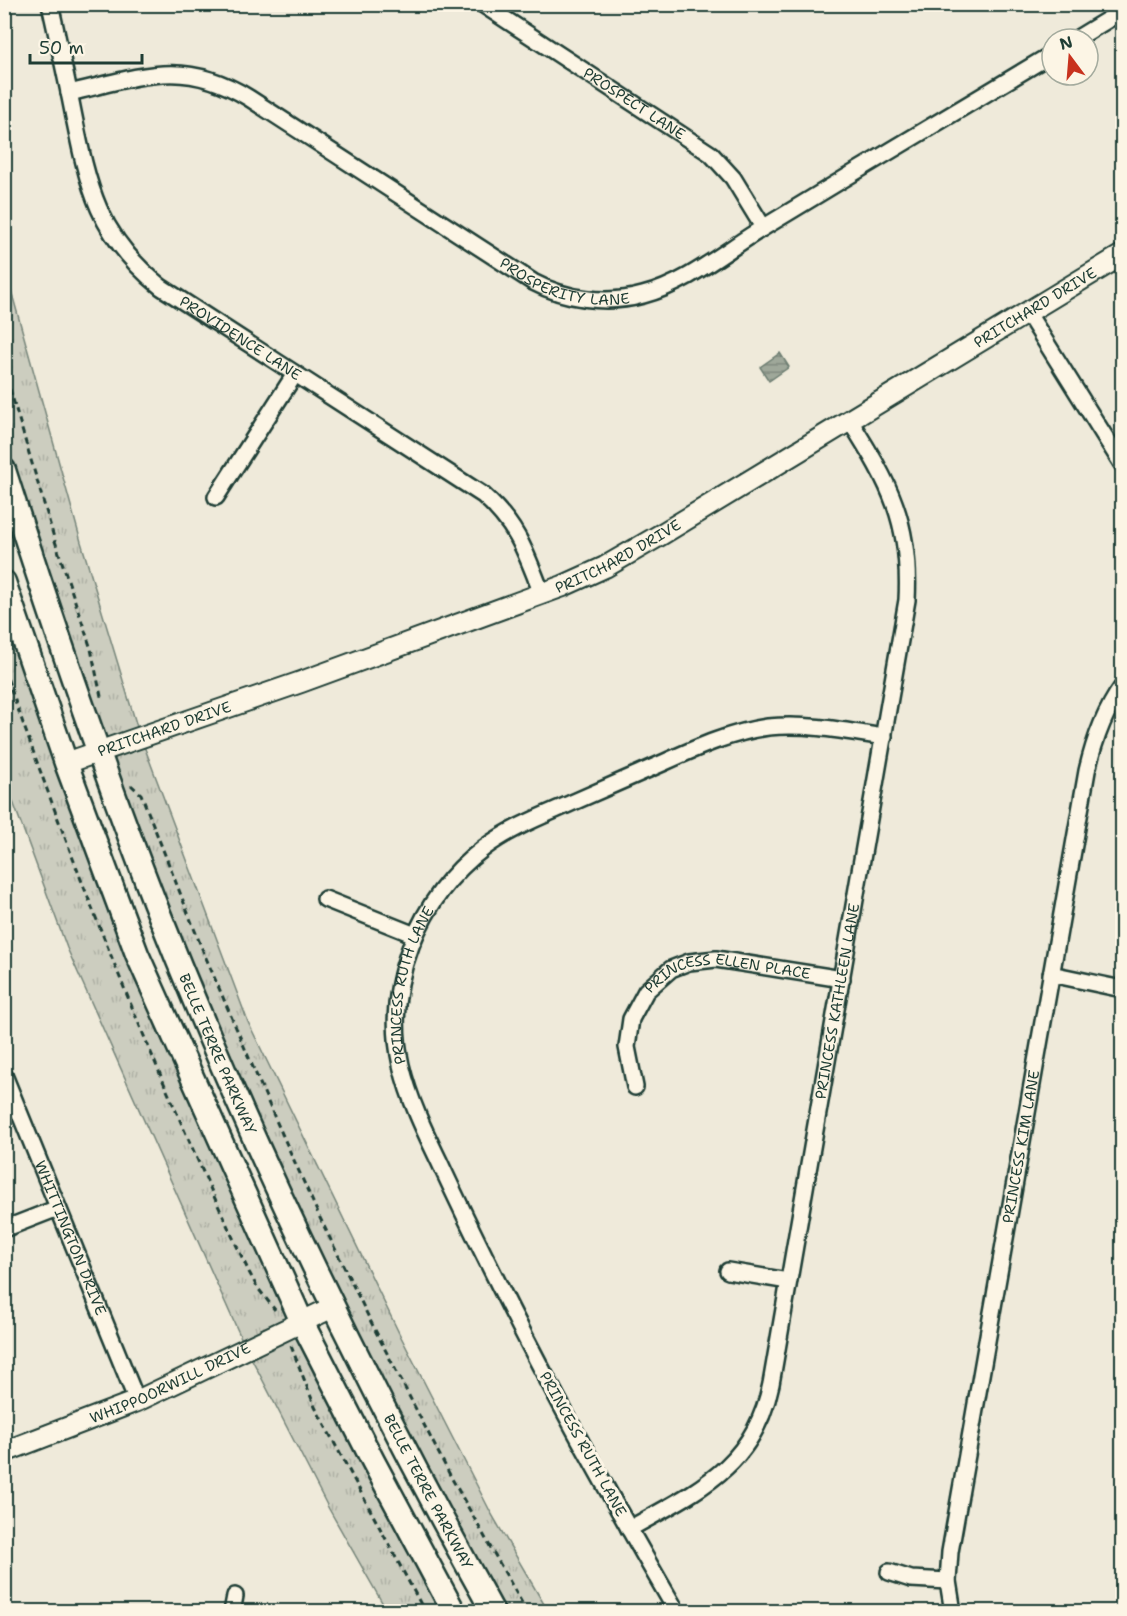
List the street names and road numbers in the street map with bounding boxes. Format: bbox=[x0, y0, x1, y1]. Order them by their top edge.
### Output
street label: PROSPECT LANE bbox=[579, 63, 689, 144]
street label: PROSPERITY LANE bbox=[496, 253, 631, 310]
street label: PRITCHARD DRIVE bbox=[970, 263, 1100, 353]
street label: PROVIDENCE LANE bbox=[176, 291, 305, 385]
street label: PRITCHARD DRIVE bbox=[552, 515, 685, 598]
street label: PRITCHARD DRIVE bbox=[95, 697, 234, 761]
street label: PRINCESS KATHLEEN LANE bbox=[811, 902, 864, 1101]
street label: PRINCESS RUTH LANE bbox=[386, 903, 438, 1066]
street label: PRINCESS ELLEN PLACE bbox=[640, 949, 812, 998]
street label: BELLE TERRE PARKWAY bbox=[174, 970, 261, 1137]
street label: PRINCESS KIM LANE bbox=[998, 1068, 1044, 1225]
street label: WHITTINGTON DRIVE bbox=[30, 1158, 111, 1318]
street label: WHIPPOORWILL DRIVE bbox=[87, 1338, 254, 1428]
street label: PRINCESS RUTH LANE bbox=[535, 1368, 631, 1520]
street label: BELLE TERRE PARKWAY bbox=[379, 1411, 478, 1573]

